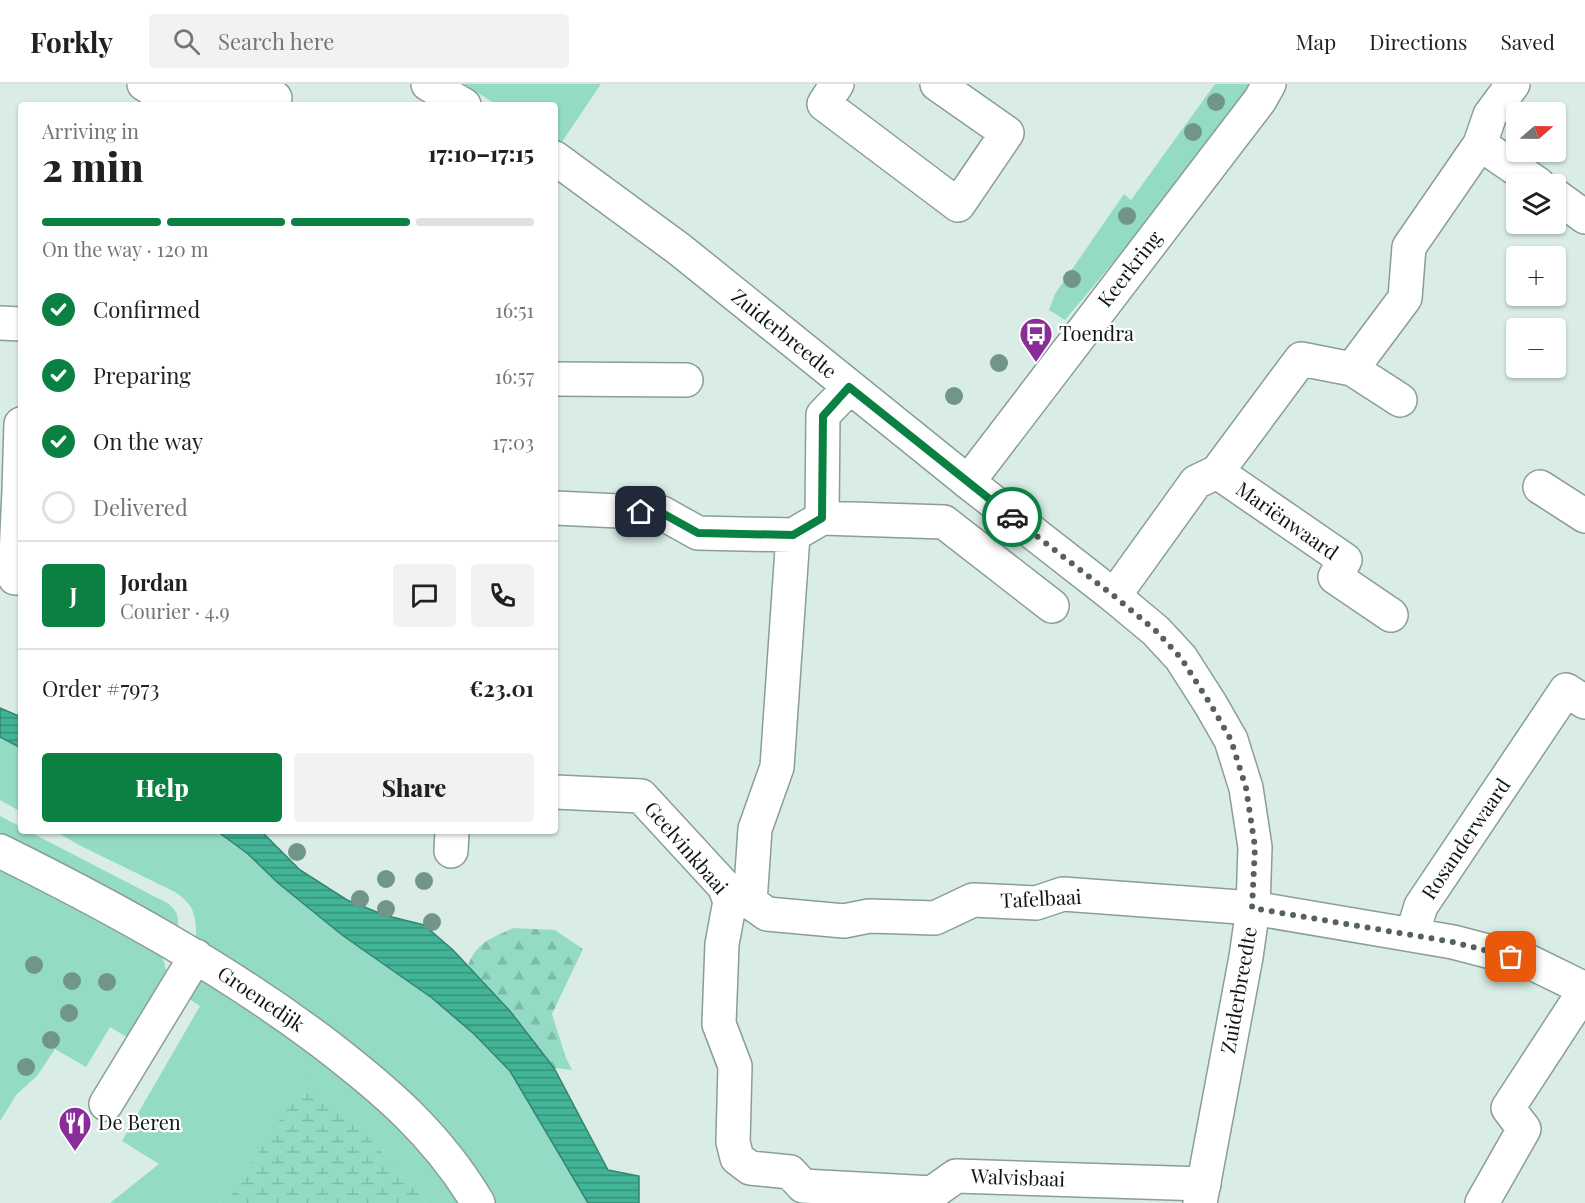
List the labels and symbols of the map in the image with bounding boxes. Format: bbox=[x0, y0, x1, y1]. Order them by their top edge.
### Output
north arrow bbox=[1506, 102, 1566, 162]
street label: Keerkring bbox=[1091, 224, 1167, 312]
street label: Zuiderbreedte bbox=[727, 282, 843, 384]
bus stop icon: Toendra bbox=[1018, 316, 1054, 363]
place label: Toendra bbox=[1059, 319, 1134, 346]
street label: Mariënwaard bbox=[1231, 475, 1345, 565]
pin bbox=[615, 486, 666, 537]
courier bbox=[982, 487, 1042, 547]
street label: Rosanderwaard bbox=[1414, 772, 1516, 904]
street label: Geelvinkbaai bbox=[639, 795, 735, 899]
street label: Tafelbaai bbox=[1000, 882, 1082, 913]
street label: Zuiderbreedte bbox=[1213, 924, 1262, 1055]
pin bbox=[1485, 931, 1536, 982]
street label: Groenedijk bbox=[213, 959, 311, 1037]
restaurant icon: De Beren bbox=[57, 1105, 93, 1152]
place label: De Beren bbox=[98, 1108, 181, 1135]
street label: Walvisbaai bbox=[969, 1161, 1066, 1192]

